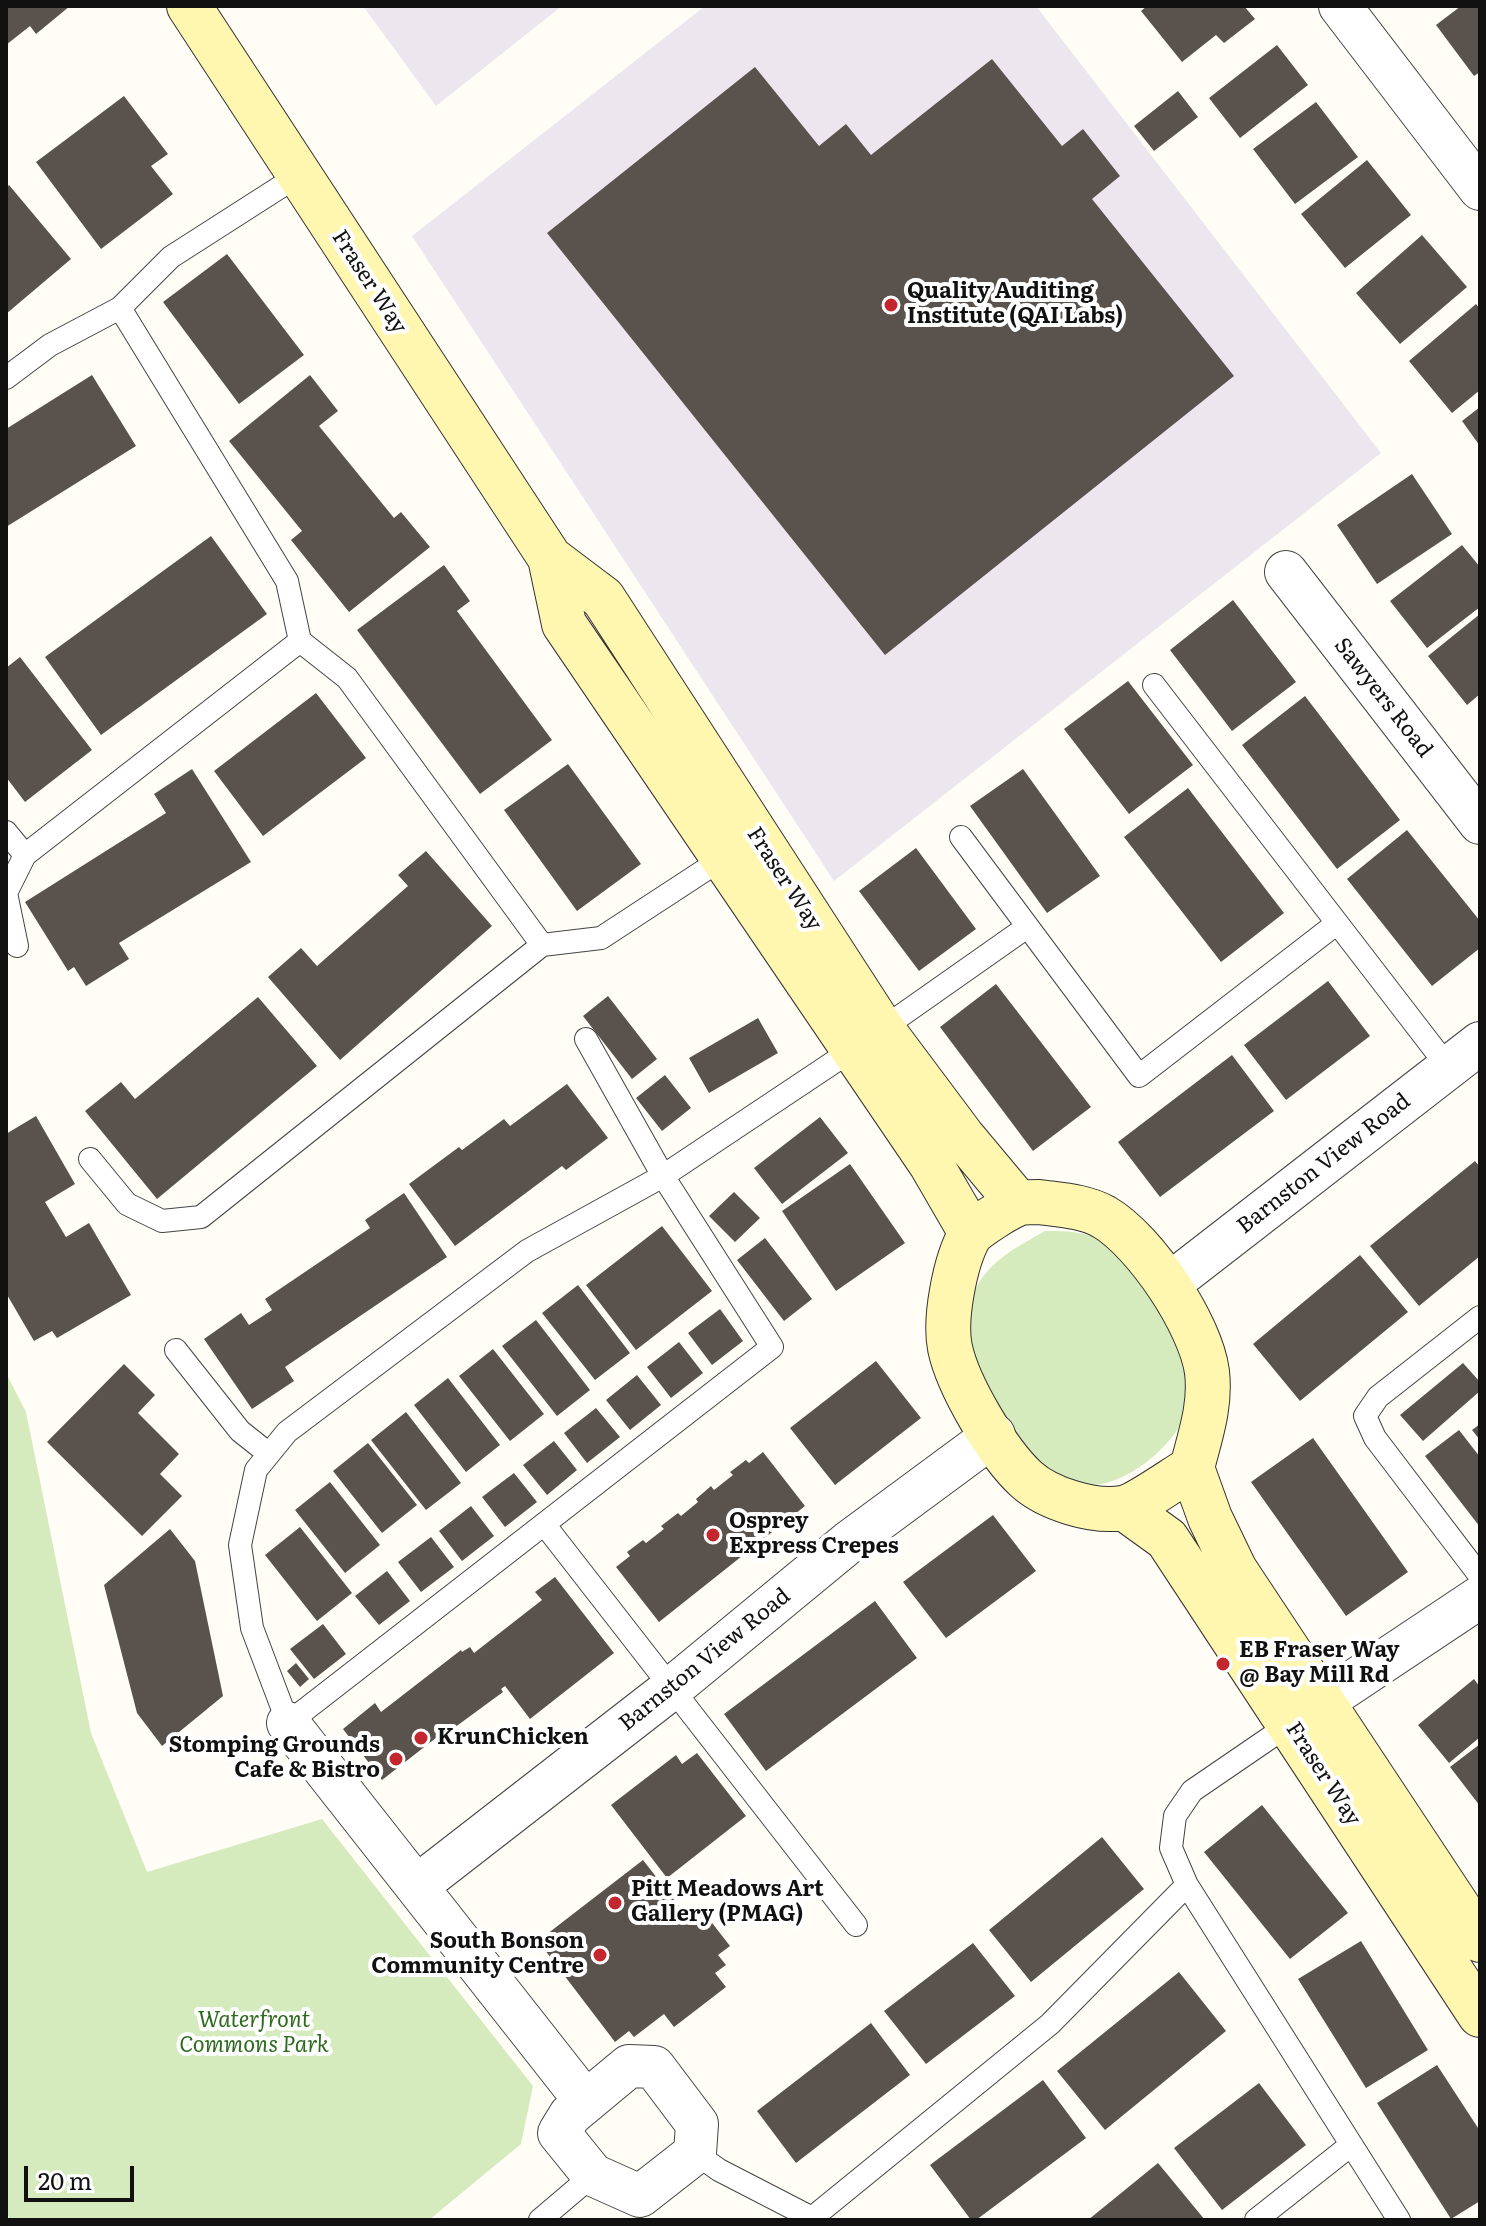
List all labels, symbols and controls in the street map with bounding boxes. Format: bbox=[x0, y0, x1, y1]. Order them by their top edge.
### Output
street label: Fraser Way bbox=[326, 225, 412, 339]
place label: Quality Auditing Institute (QAI Labs) bbox=[907, 279, 1123, 330]
marker: Quality Auditing Institute (QAI Labs) bbox=[882, 296, 900, 314]
street label: Sawyers Road bbox=[1328, 633, 1438, 763]
street label: Fraser Way bbox=[741, 822, 827, 936]
street label: Barnston View Road bbox=[1232, 1088, 1416, 1240]
place label: Osprey Express Crepes bbox=[729, 1509, 899, 1560]
marker: Osprey Express Crepes bbox=[704, 1526, 722, 1544]
street label: Barnston View Road bbox=[614, 1583, 796, 1737]
place label: EB Fraser Way @ Bay Mill Rd bbox=[1239, 1638, 1400, 1690]
marker: EB Fraser Way @ Bay Mill Rd bbox=[1214, 1655, 1232, 1673]
street label: Fraser Way bbox=[1280, 1717, 1366, 1831]
place label: KrunChicken bbox=[437, 1725, 589, 1751]
marker: KrunChicken bbox=[412, 1729, 430, 1747]
place label: Stomping Grounds Cafe & Bistro bbox=[169, 1733, 380, 1784]
marker: Stomping Grounds Cafe & Bistro bbox=[387, 1750, 405, 1768]
place label: Pitt Meadows Art Gallery (PMAG) bbox=[631, 1877, 824, 1928]
marker: Pitt Meadows Art Gallery (PMAG) bbox=[606, 1894, 624, 1912]
place label: South Bonson Community Centre bbox=[371, 1929, 584, 1980]
marker: South Bonson Community Centre bbox=[591, 1946, 609, 1964]
park label: Waterfront Commons Park bbox=[179, 2008, 329, 2060]
scale bar bbox=[28, 2150, 138, 2200]
text: 20 m bbox=[38, 2162, 92, 2197]

